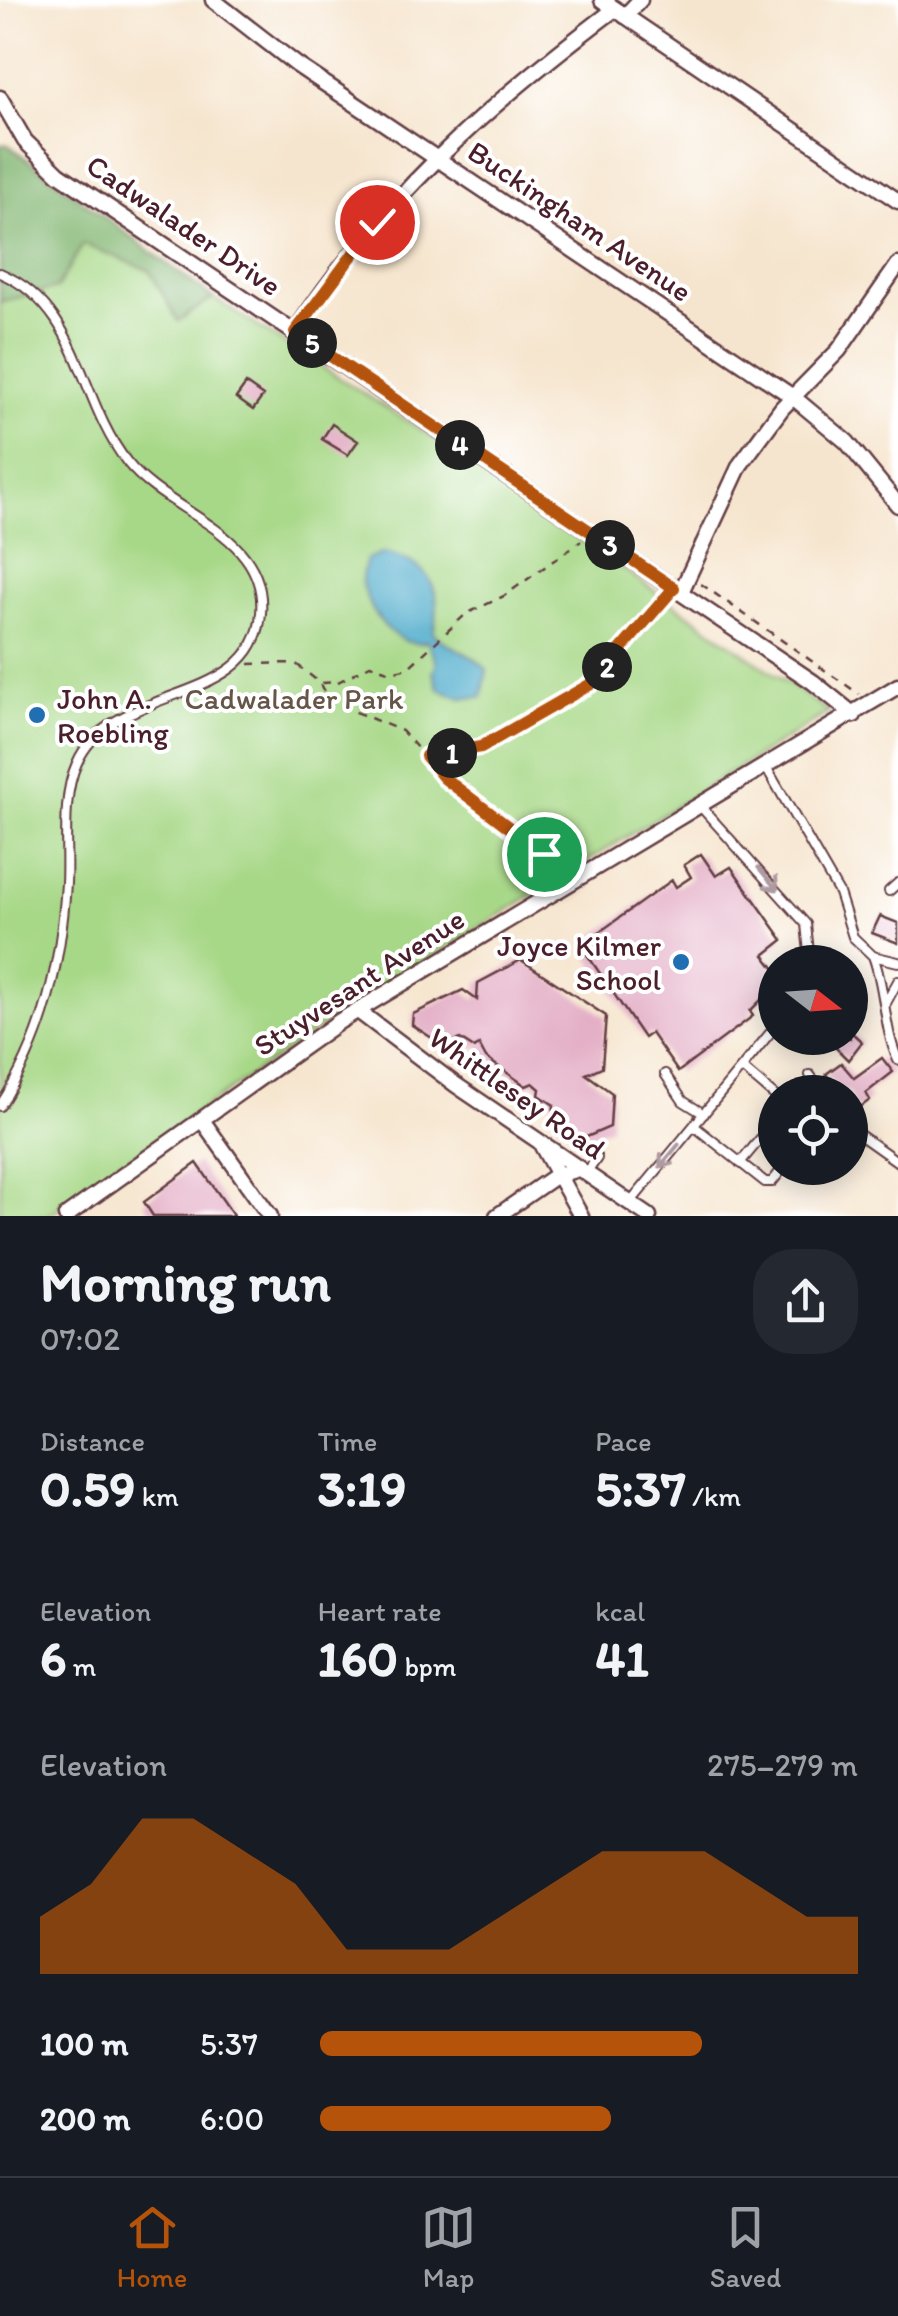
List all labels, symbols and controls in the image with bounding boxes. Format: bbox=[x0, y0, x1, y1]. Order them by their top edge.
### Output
street label: Buckingham Avenue bbox=[461, 132, 699, 310]
street label: Cadwalader Drive bbox=[79, 146, 289, 304]
pin bbox=[335, 180, 420, 265]
icon: check bbox=[350, 195, 405, 250]
pin: 5 bbox=[287, 318, 337, 368]
text: 5 bbox=[305, 326, 319, 360]
pin: 4 bbox=[435, 420, 485, 470]
text: 4 bbox=[452, 428, 468, 462]
pin: 3 bbox=[585, 520, 635, 570]
text: 3 bbox=[602, 528, 618, 562]
pin: 2 bbox=[582, 642, 632, 692]
text: 2 bbox=[600, 650, 614, 684]
place label: John A. Roebling bbox=[57, 680, 169, 751]
park label: Cadwalader Park bbox=[185, 680, 404, 717]
marker: John A. Roebling bbox=[26, 704, 48, 726]
pin: 1 bbox=[427, 728, 477, 778]
text: 1 bbox=[446, 736, 459, 770]
pin bbox=[502, 812, 587, 897]
icon: arrive bbox=[517, 827, 572, 882]
one-way arrow bbox=[757, 865, 779, 891]
street label: Stuyvesant Avenue bbox=[247, 900, 471, 1064]
place label: Joyce Kilmer School bbox=[497, 927, 662, 998]
north arrow bbox=[758, 945, 868, 1055]
map controls bbox=[758, 945, 868, 1185]
marker: Joyce Kilmer School bbox=[670, 951, 692, 973]
street label: Whittlesey Road bbox=[422, 1019, 612, 1167]
button: locate bbox=[758, 1075, 868, 1185]
one-way arrow bbox=[658, 1143, 680, 1169]
text: Morning run bbox=[40, 1249, 331, 1315]
button: share bbox=[753, 1249, 858, 1354]
text: 07:02 bbox=[40, 1320, 120, 1358]
text: Distance bbox=[40, 1424, 145, 1458]
text: Time bbox=[318, 1424, 377, 1458]
text: Pace bbox=[595, 1424, 651, 1458]
text: 0.59 bbox=[40, 1458, 136, 1519]
text: 3:19 bbox=[318, 1458, 407, 1519]
text: 5:37 bbox=[595, 1458, 686, 1519]
text: km bbox=[136, 1479, 179, 1513]
text: /km bbox=[686, 1479, 741, 1513]
text: Elevation bbox=[40, 1594, 151, 1628]
text: Heart rate bbox=[318, 1594, 442, 1628]
text: kcal bbox=[595, 1594, 645, 1628]
text: 6 bbox=[40, 1628, 66, 1689]
text: 160 bbox=[318, 1628, 398, 1689]
text: 41 bbox=[595, 1628, 649, 1689]
text: m bbox=[66, 1649, 96, 1683]
text: bpm bbox=[398, 1649, 456, 1683]
text: Elevation bbox=[40, 1746, 167, 1784]
text: 275–279 m bbox=[707, 1746, 858, 1784]
text: 100 m bbox=[40, 2025, 128, 2063]
text: 5:37 bbox=[200, 2025, 258, 2063]
text: 200 m bbox=[40, 2100, 130, 2138]
text: 6:00 bbox=[200, 2100, 264, 2138]
tab: Home bbox=[117, 2200, 187, 2294]
tab: Map bbox=[421, 2200, 476, 2294]
tab: Saved bbox=[710, 2200, 781, 2294]

